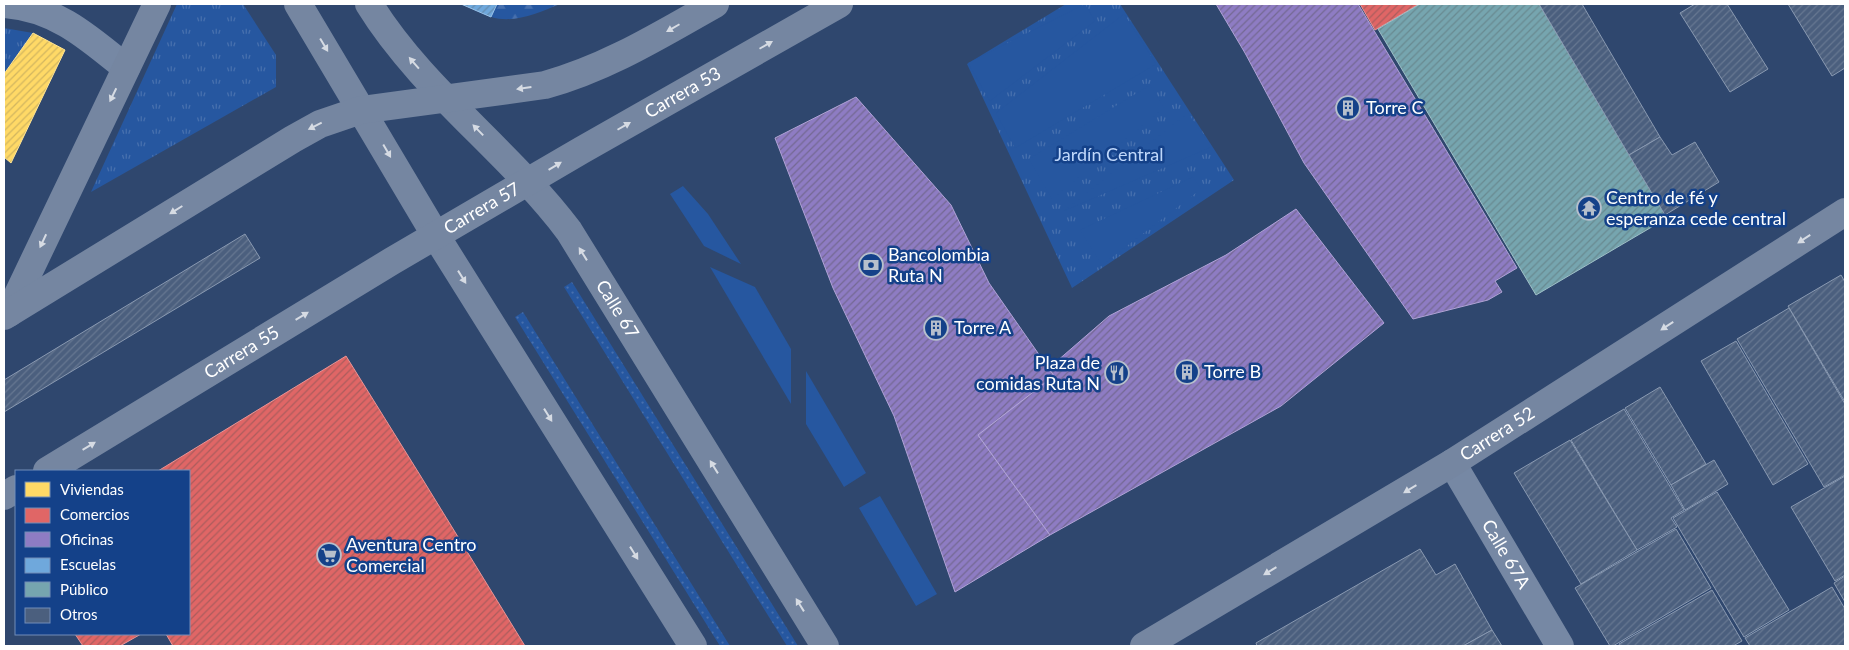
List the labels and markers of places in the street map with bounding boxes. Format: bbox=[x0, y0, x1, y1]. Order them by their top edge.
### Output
building icon: Torre C bbox=[1335, 95, 1361, 121]
place label: Torre C bbox=[1366, 96, 1424, 118]
place label: Centro de fé y esperanza cede central bbox=[1606, 186, 1786, 229]
temple icon: Centro de fé y esperanza cede central bbox=[1576, 195, 1602, 221]
place label: Bancolombia Ruta N bbox=[888, 243, 990, 286]
bank icon: Bancolombia Ruta N bbox=[858, 252, 884, 278]
building icon: Torre A bbox=[923, 315, 949, 341]
place label: Torre A bbox=[954, 316, 1012, 338]
place label: Plaza de comidas Ruta N bbox=[976, 351, 1100, 394]
building icon: Torre B bbox=[1174, 359, 1200, 385]
restaurant icon: Plaza de comidas Ruta N bbox=[1104, 360, 1130, 386]
place label: Torre B bbox=[1204, 360, 1261, 382]
place label: Aventura Centro Comercial bbox=[346, 533, 476, 576]
supermarket icon: Aventura Centro Comercial bbox=[316, 542, 342, 568]

